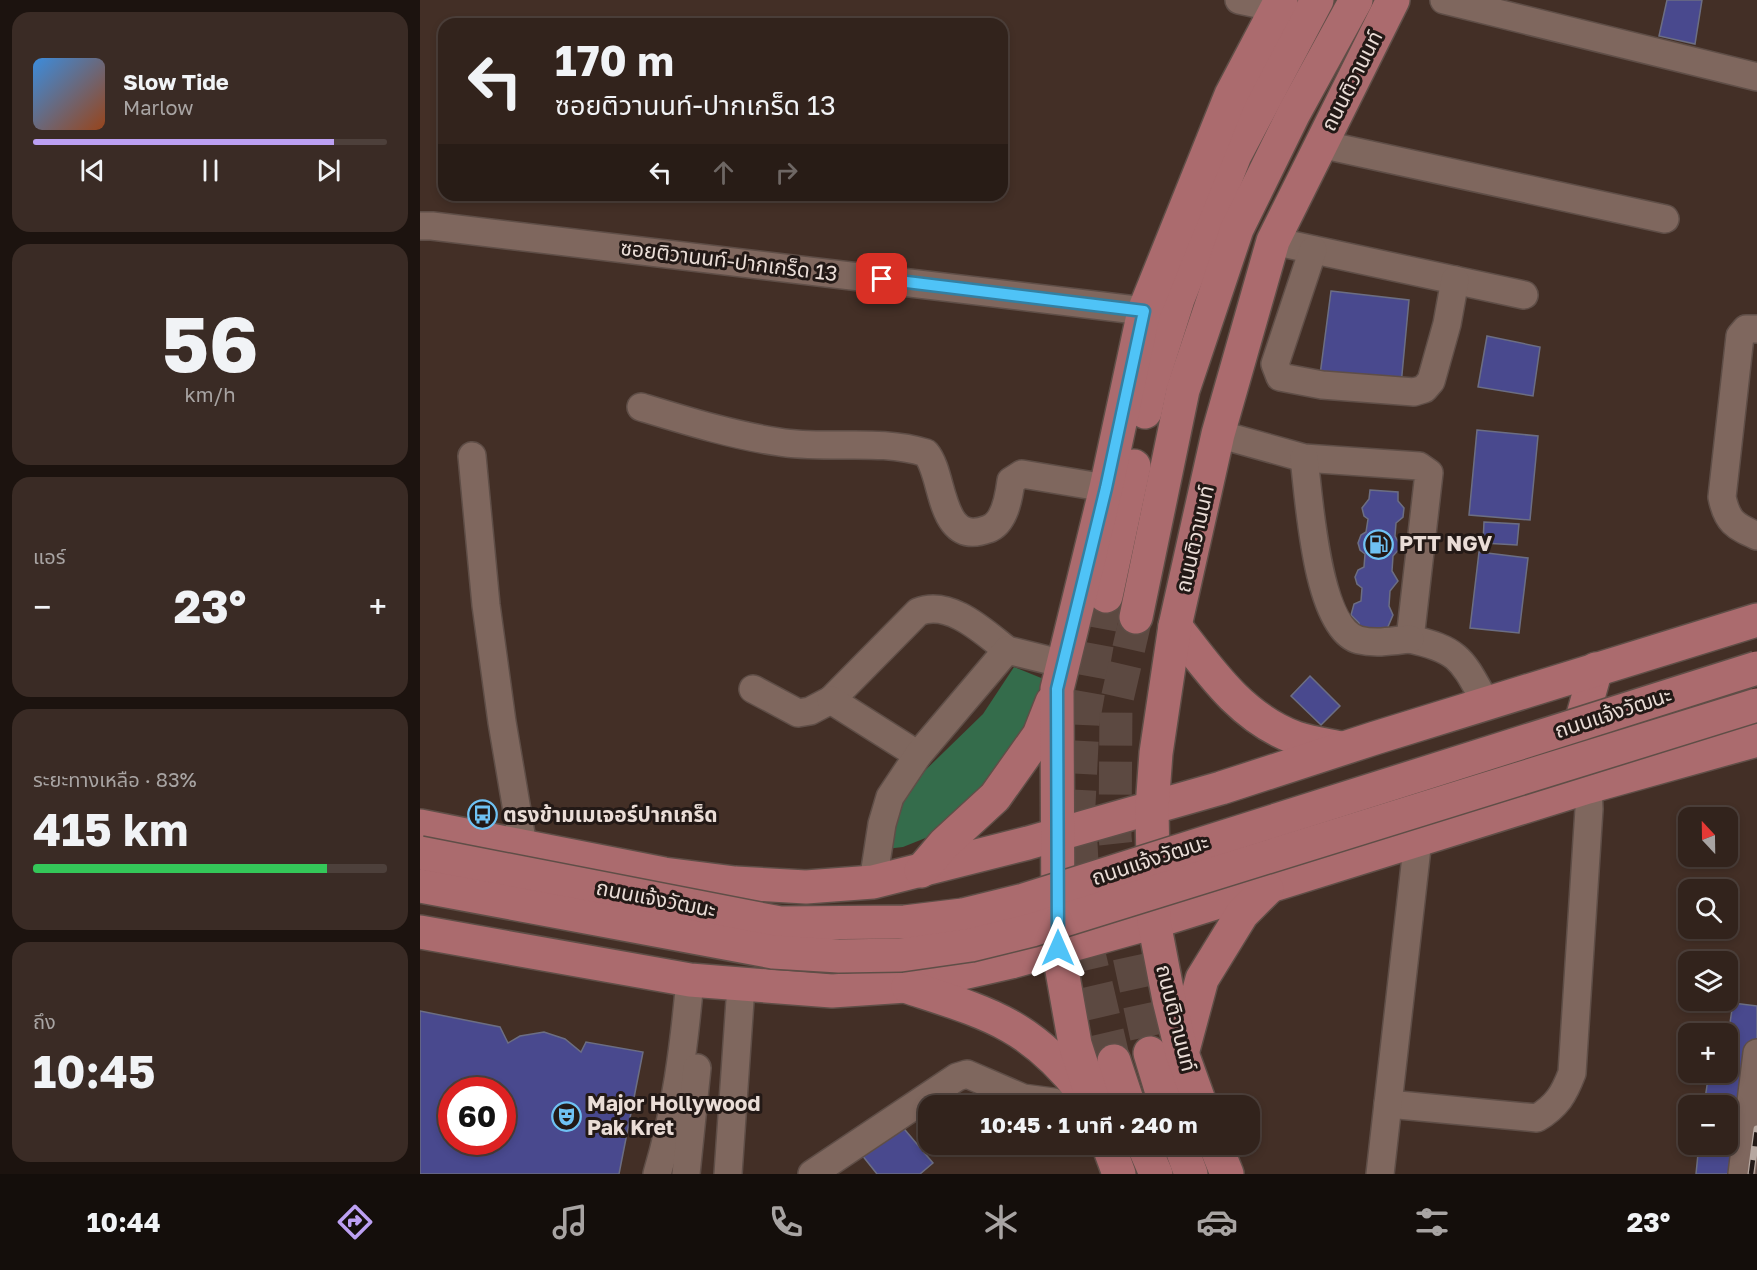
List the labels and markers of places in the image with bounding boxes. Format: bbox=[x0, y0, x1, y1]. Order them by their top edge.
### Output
pin bbox=[856, 253, 907, 304]
fuel station icon: PTT NGV bbox=[1362, 528, 1394, 560]
place label: PTT NGV bbox=[1399, 530, 1492, 556]
bus stop icon: ตรงข้ามเมเจอร์ปากเกร็ด bbox=[466, 799, 498, 831]
place label: ตรงข้ามเมเจอร์ปากเกร็ด bbox=[503, 801, 718, 827]
place label: Major Hollywood Pak Kret bbox=[587, 1090, 760, 1140]
theatre icon: Major Hollywood Pak Kret bbox=[550, 1100, 582, 1132]

